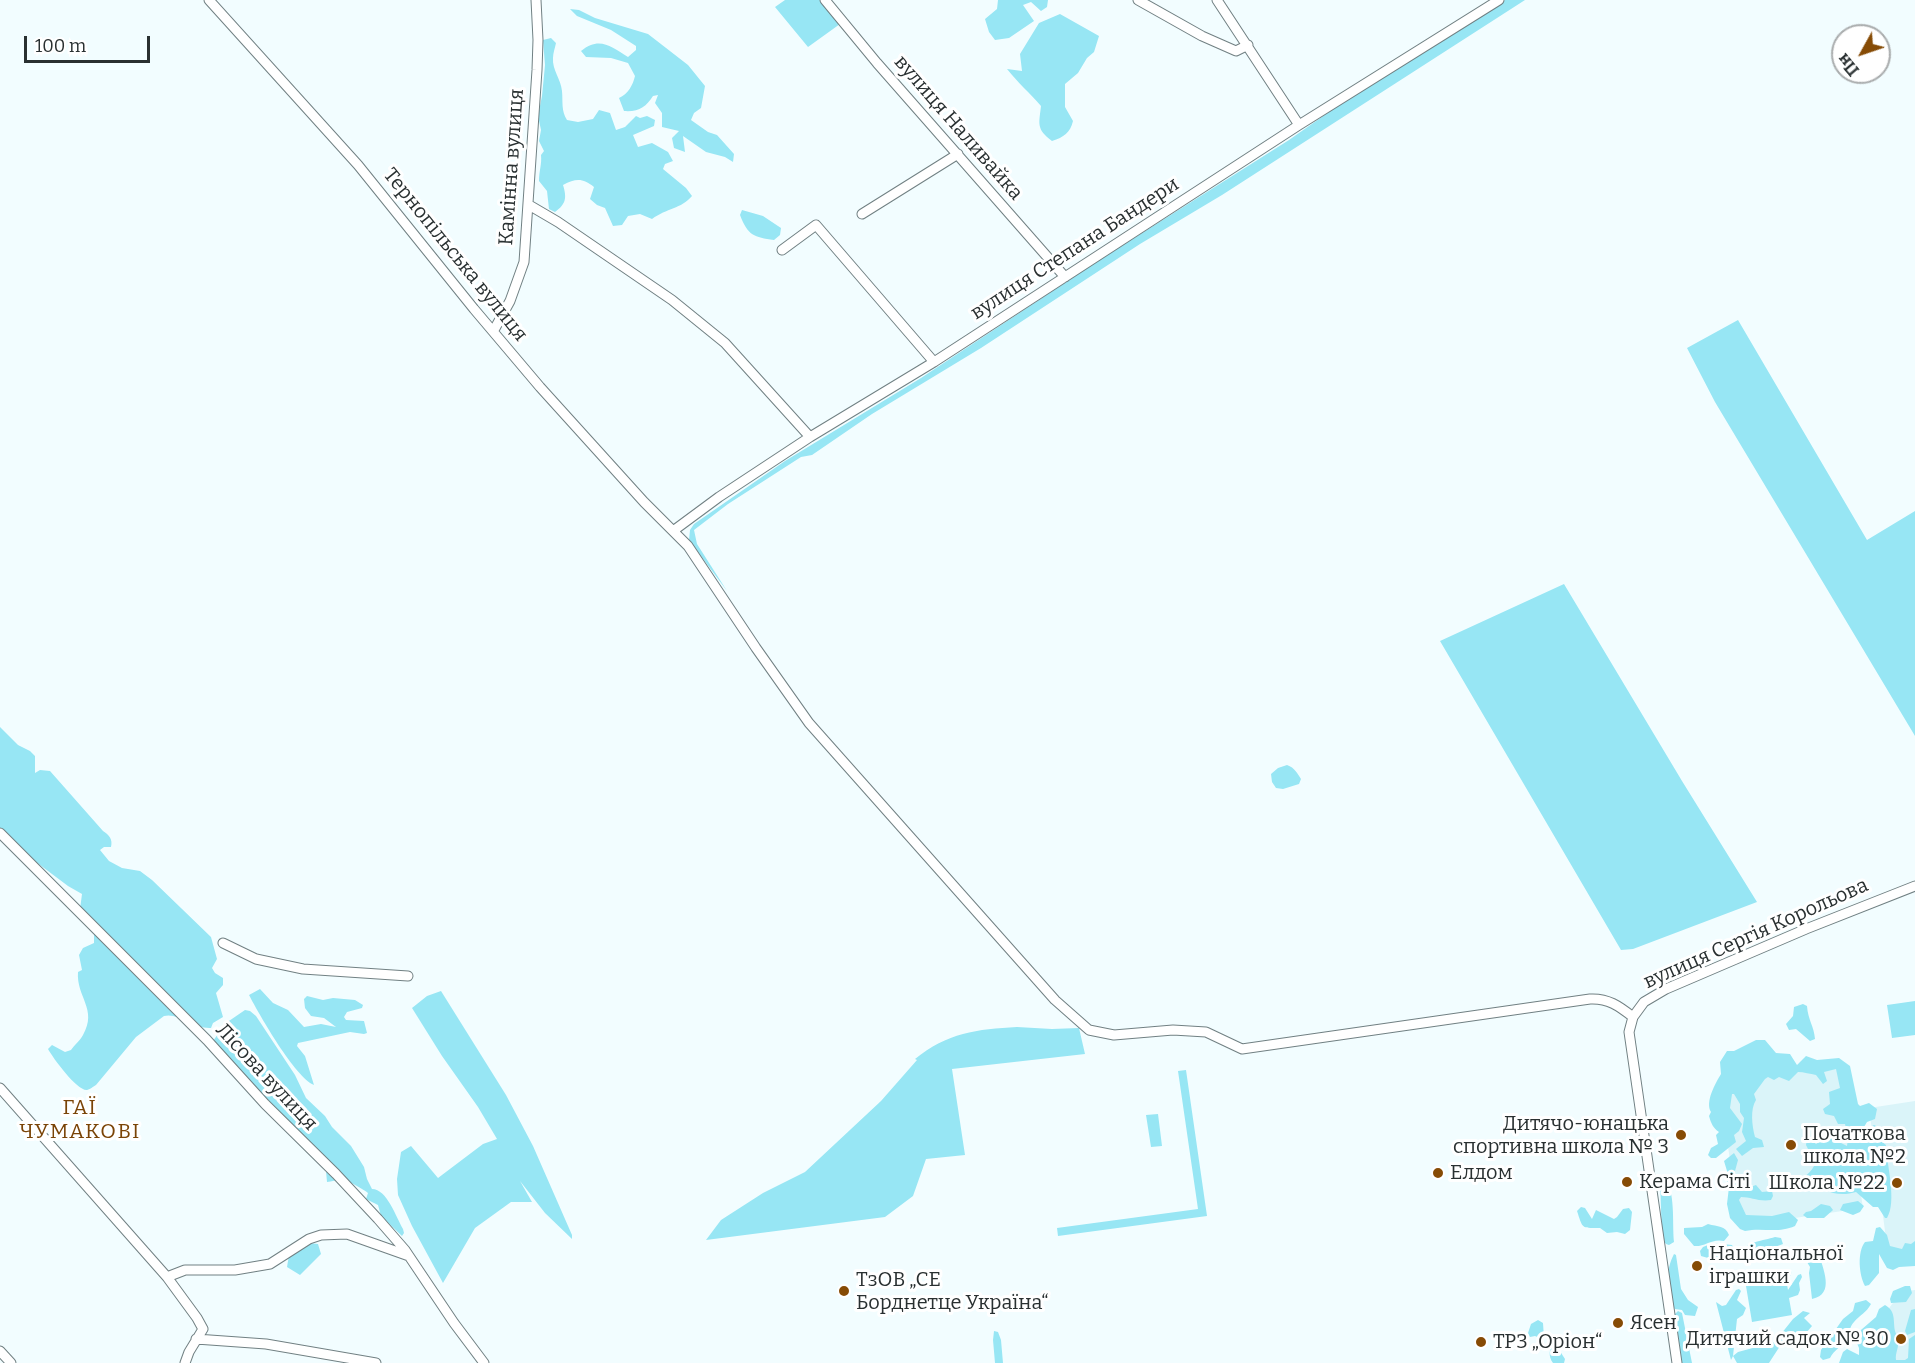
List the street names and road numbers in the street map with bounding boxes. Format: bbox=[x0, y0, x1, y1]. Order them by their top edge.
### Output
street label: вулиця Наливайка bbox=[889, 51, 1027, 205]
street label: Камінна вулиця bbox=[495, 88, 529, 246]
street label: Тернопільська вулиця bbox=[378, 164, 532, 346]
street label: вулиця Степана Бандери bbox=[966, 173, 1184, 325]
street label: вулиця Сергія Корольова bbox=[1640, 874, 1872, 994]
street label: Лісова вулиця bbox=[210, 1018, 322, 1136]

